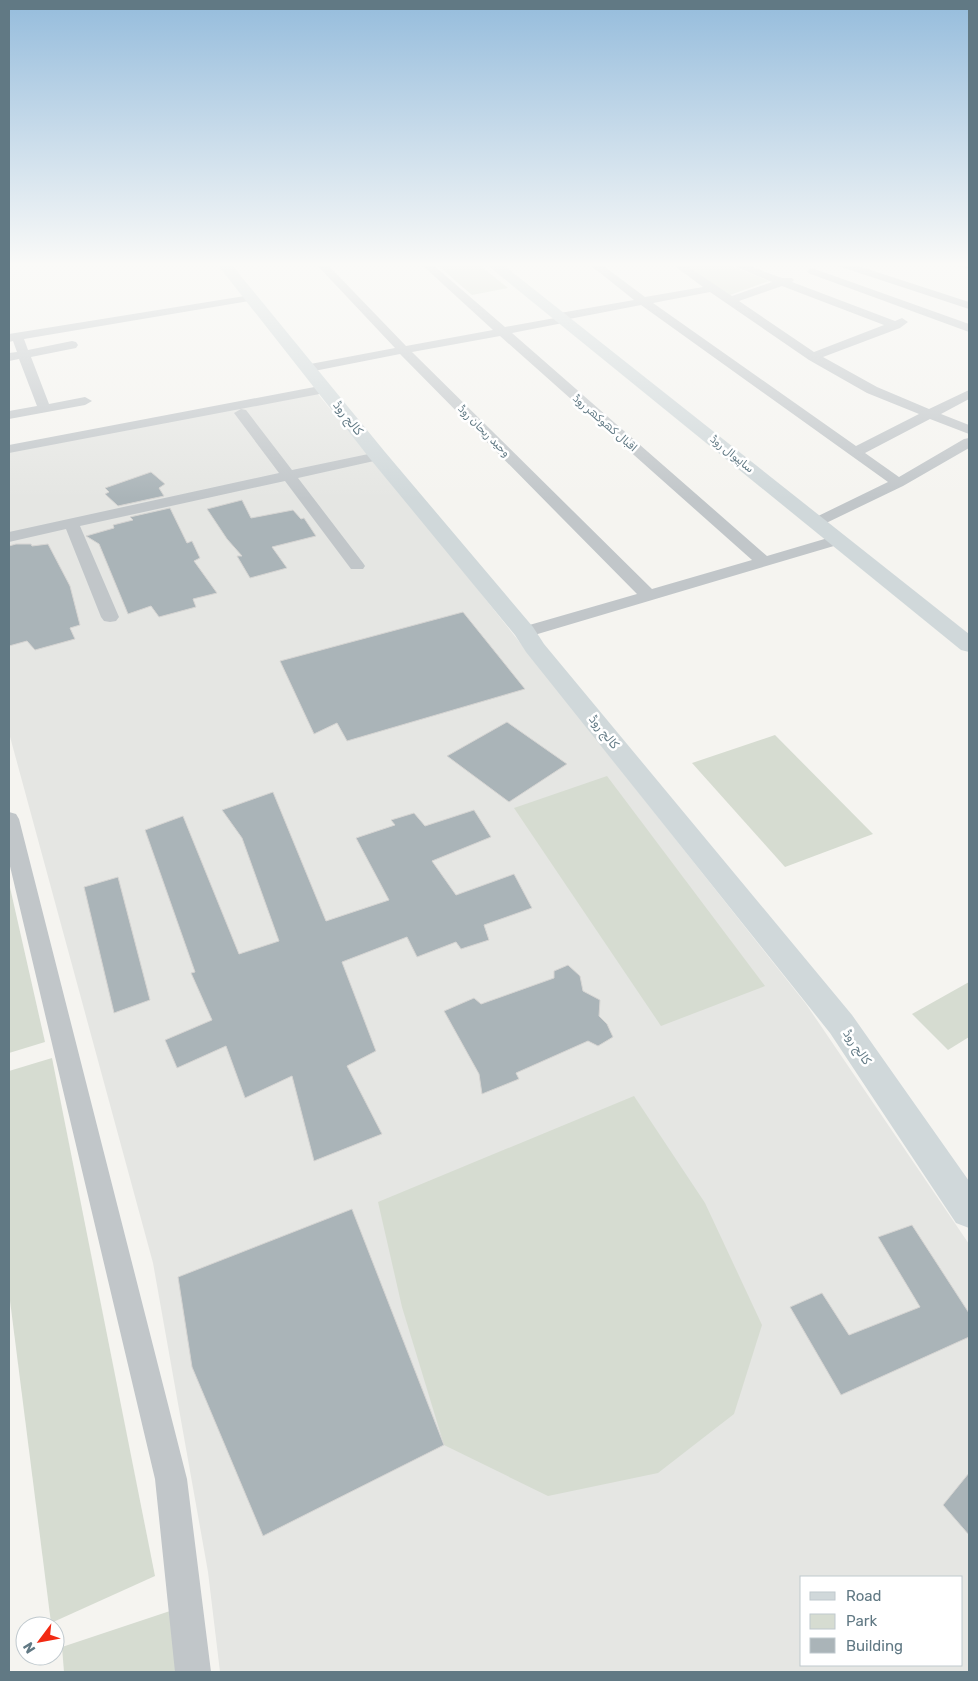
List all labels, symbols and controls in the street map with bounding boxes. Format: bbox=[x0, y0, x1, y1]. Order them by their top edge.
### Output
street label: اقبال کھوکھر روڈ bbox=[570, 392, 640, 455]
street label: کالج روڈ bbox=[329, 398, 366, 440]
street label: وحید ریحان روڈ bbox=[455, 402, 513, 460]
street label: ساہیوال روڈ bbox=[707, 432, 756, 476]
street label: کالج روڈ bbox=[585, 712, 622, 753]
street label: کالج روڈ bbox=[839, 1027, 874, 1069]
legend bbox=[800, 1576, 963, 1666]
text: Road bbox=[846, 1587, 882, 1605]
text: Park bbox=[846, 1612, 877, 1630]
north arrow bbox=[15, 1616, 65, 1666]
text: Building bbox=[846, 1637, 903, 1655]
text: N bbox=[20, 1639, 39, 1656]

